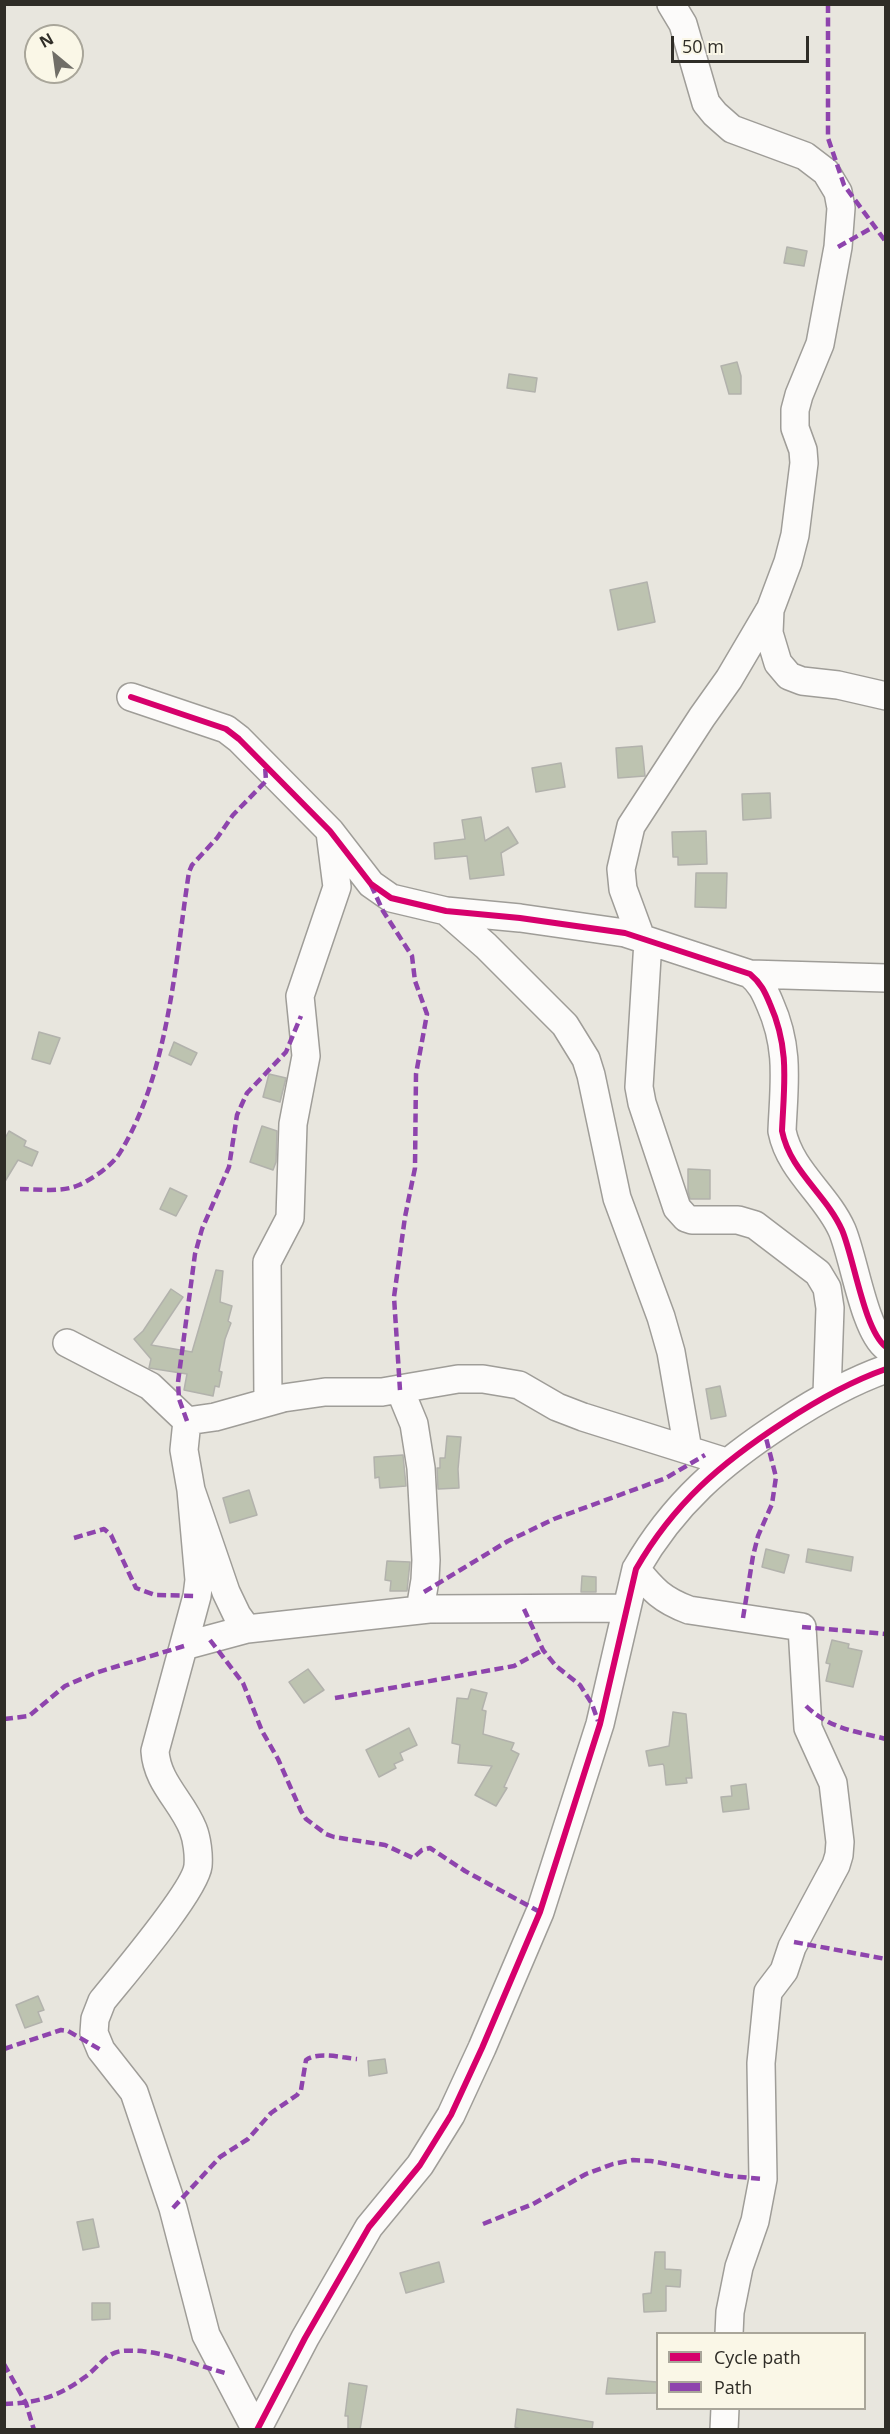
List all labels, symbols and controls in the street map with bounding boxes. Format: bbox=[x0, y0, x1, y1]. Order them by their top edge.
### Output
north arrow bbox=[24, 24, 84, 84]
scale bar bbox=[674, 24, 812, 62]
text: N bbox=[35, 27, 57, 53]
text: 50 m bbox=[682, 34, 724, 58]
legend bbox=[656, 2332, 866, 2410]
text: Cycle path bbox=[714, 2345, 801, 2369]
text: Path bbox=[714, 2375, 752, 2399]

